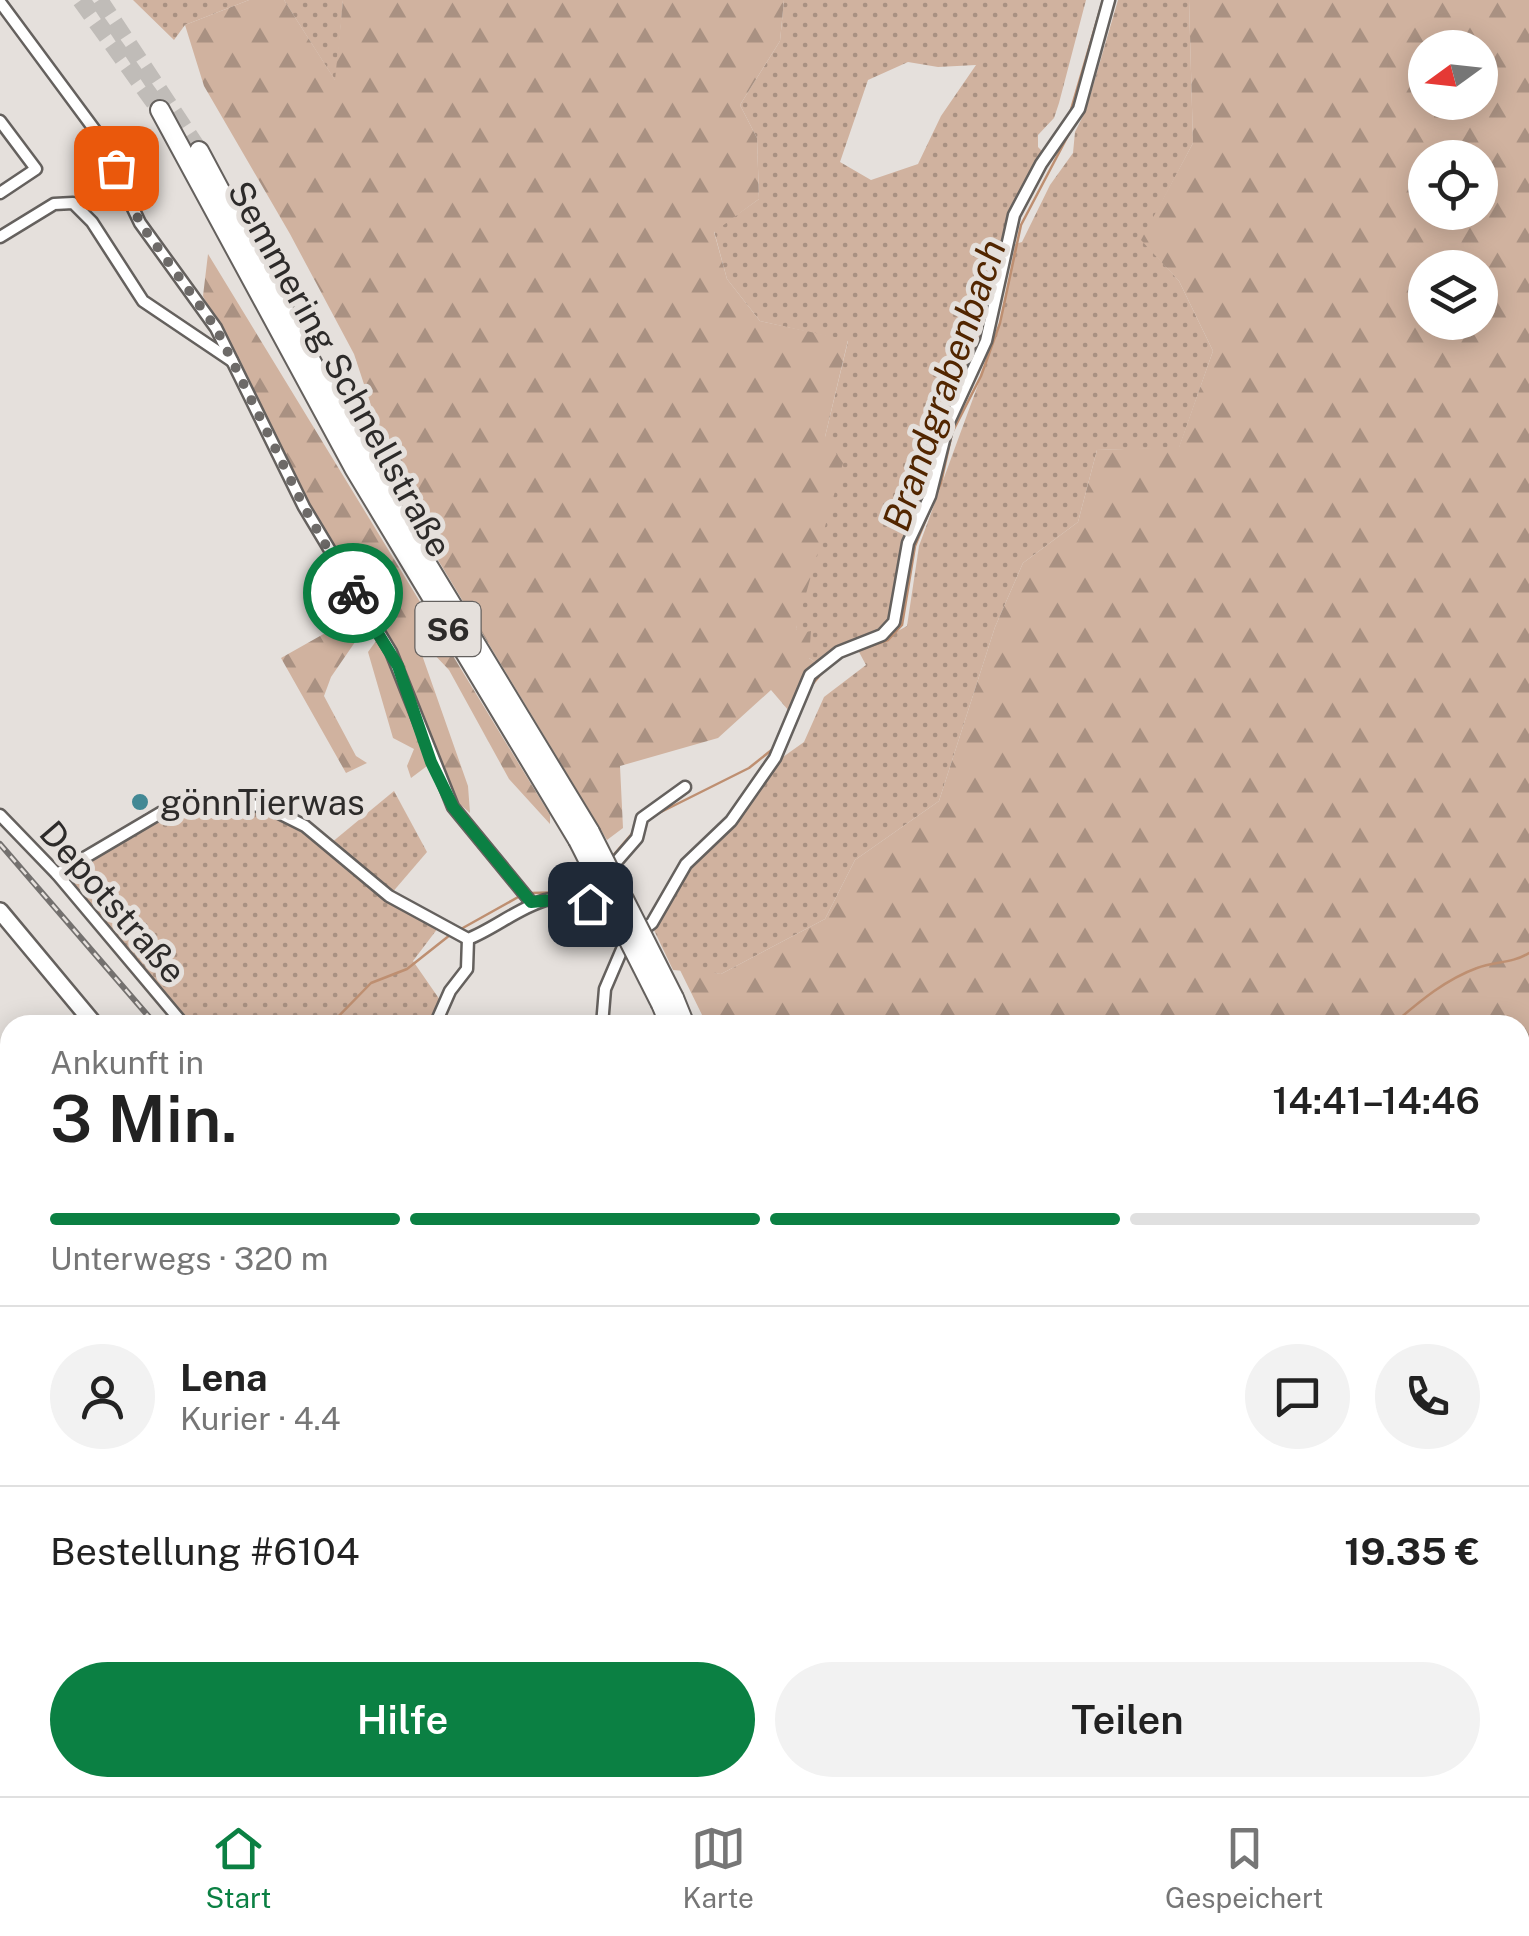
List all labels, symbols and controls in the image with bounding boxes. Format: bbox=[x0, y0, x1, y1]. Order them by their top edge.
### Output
north arrow bbox=[1408, 30, 1498, 120]
map controls bbox=[1408, 30, 1498, 340]
pin bbox=[74, 126, 159, 211]
button: locate bbox=[1408, 140, 1498, 230]
icon: bag bbox=[89, 141, 144, 196]
street label: Semmering Schnellstraße bbox=[220, 174, 460, 564]
water label: Brandgrabenbach bbox=[873, 234, 1015, 536]
button: layers bbox=[1408, 250, 1498, 340]
courier bbox=[303, 543, 403, 643]
icon: bike bbox=[326, 566, 381, 621]
road number: S6 bbox=[416, 602, 480, 656]
place label: gönnTierwas bbox=[160, 782, 365, 823]
marker: gönnTierwas bbox=[129, 791, 151, 813]
street label: Depotstraße bbox=[32, 813, 194, 991]
pin bbox=[548, 862, 633, 947]
icon: home bbox=[563, 877, 618, 932]
text: Ankunft in bbox=[50, 1044, 204, 1081]
text: 14:41–14:46 bbox=[1272, 1078, 1480, 1123]
text: 3 Min. bbox=[50, 1080, 237, 1157]
text: Unterwegs · 320 m bbox=[50, 1240, 328, 1277]
button: person bbox=[50, 1344, 155, 1449]
button: chat bbox=[1245, 1344, 1350, 1449]
button: phone bbox=[1375, 1344, 1480, 1449]
text: Lena bbox=[180, 1355, 267, 1400]
text: Kurier · 4.4 bbox=[180, 1400, 341, 1437]
text: Bestellung #6104 bbox=[50, 1529, 360, 1574]
text: 19.35 € bbox=[1344, 1529, 1480, 1574]
button: Hilfe bbox=[50, 1662, 755, 1777]
button: Teilen bbox=[775, 1662, 1480, 1777]
tab: Start bbox=[206, 1821, 271, 1914]
tab: Karte bbox=[683, 1821, 754, 1914]
tab: Gespeichert bbox=[1165, 1821, 1323, 1914]

